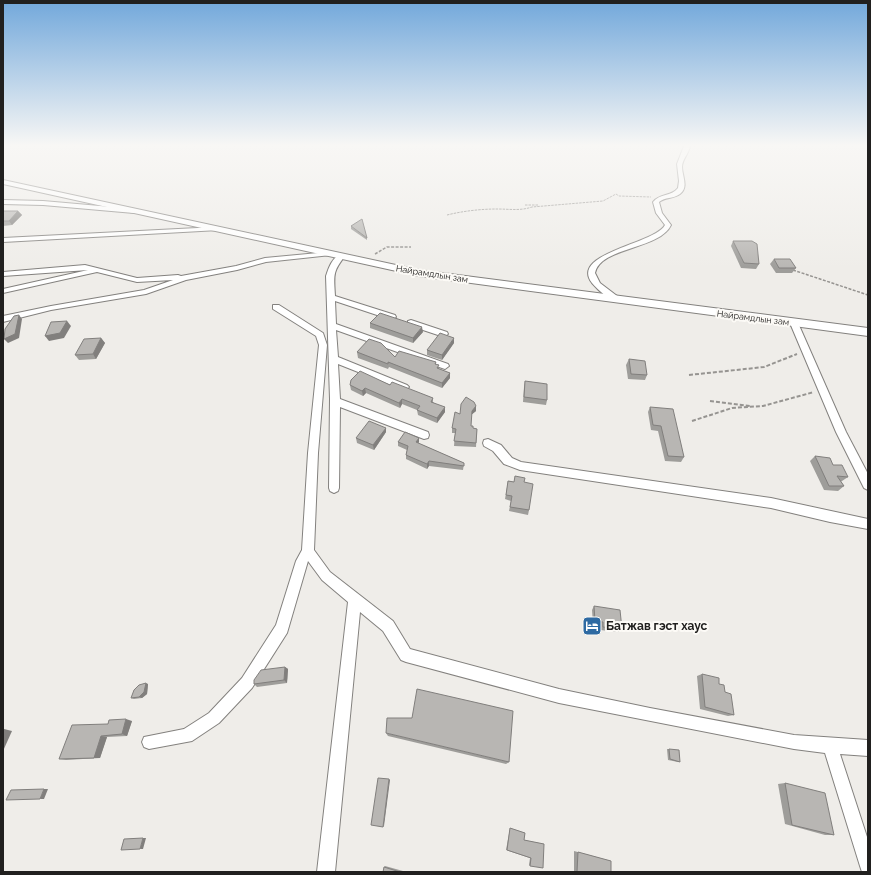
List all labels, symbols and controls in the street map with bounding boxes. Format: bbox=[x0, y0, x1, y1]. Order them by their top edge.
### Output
street label: Найрамдлын зам bbox=[395, 263, 469, 285]
street label: Найрамдлын зам bbox=[716, 309, 790, 327]
hotel icon: Батжав гэст хаус bbox=[581, 615, 603, 637]
place label: Батжав гэст хаус bbox=[606, 619, 708, 633]

